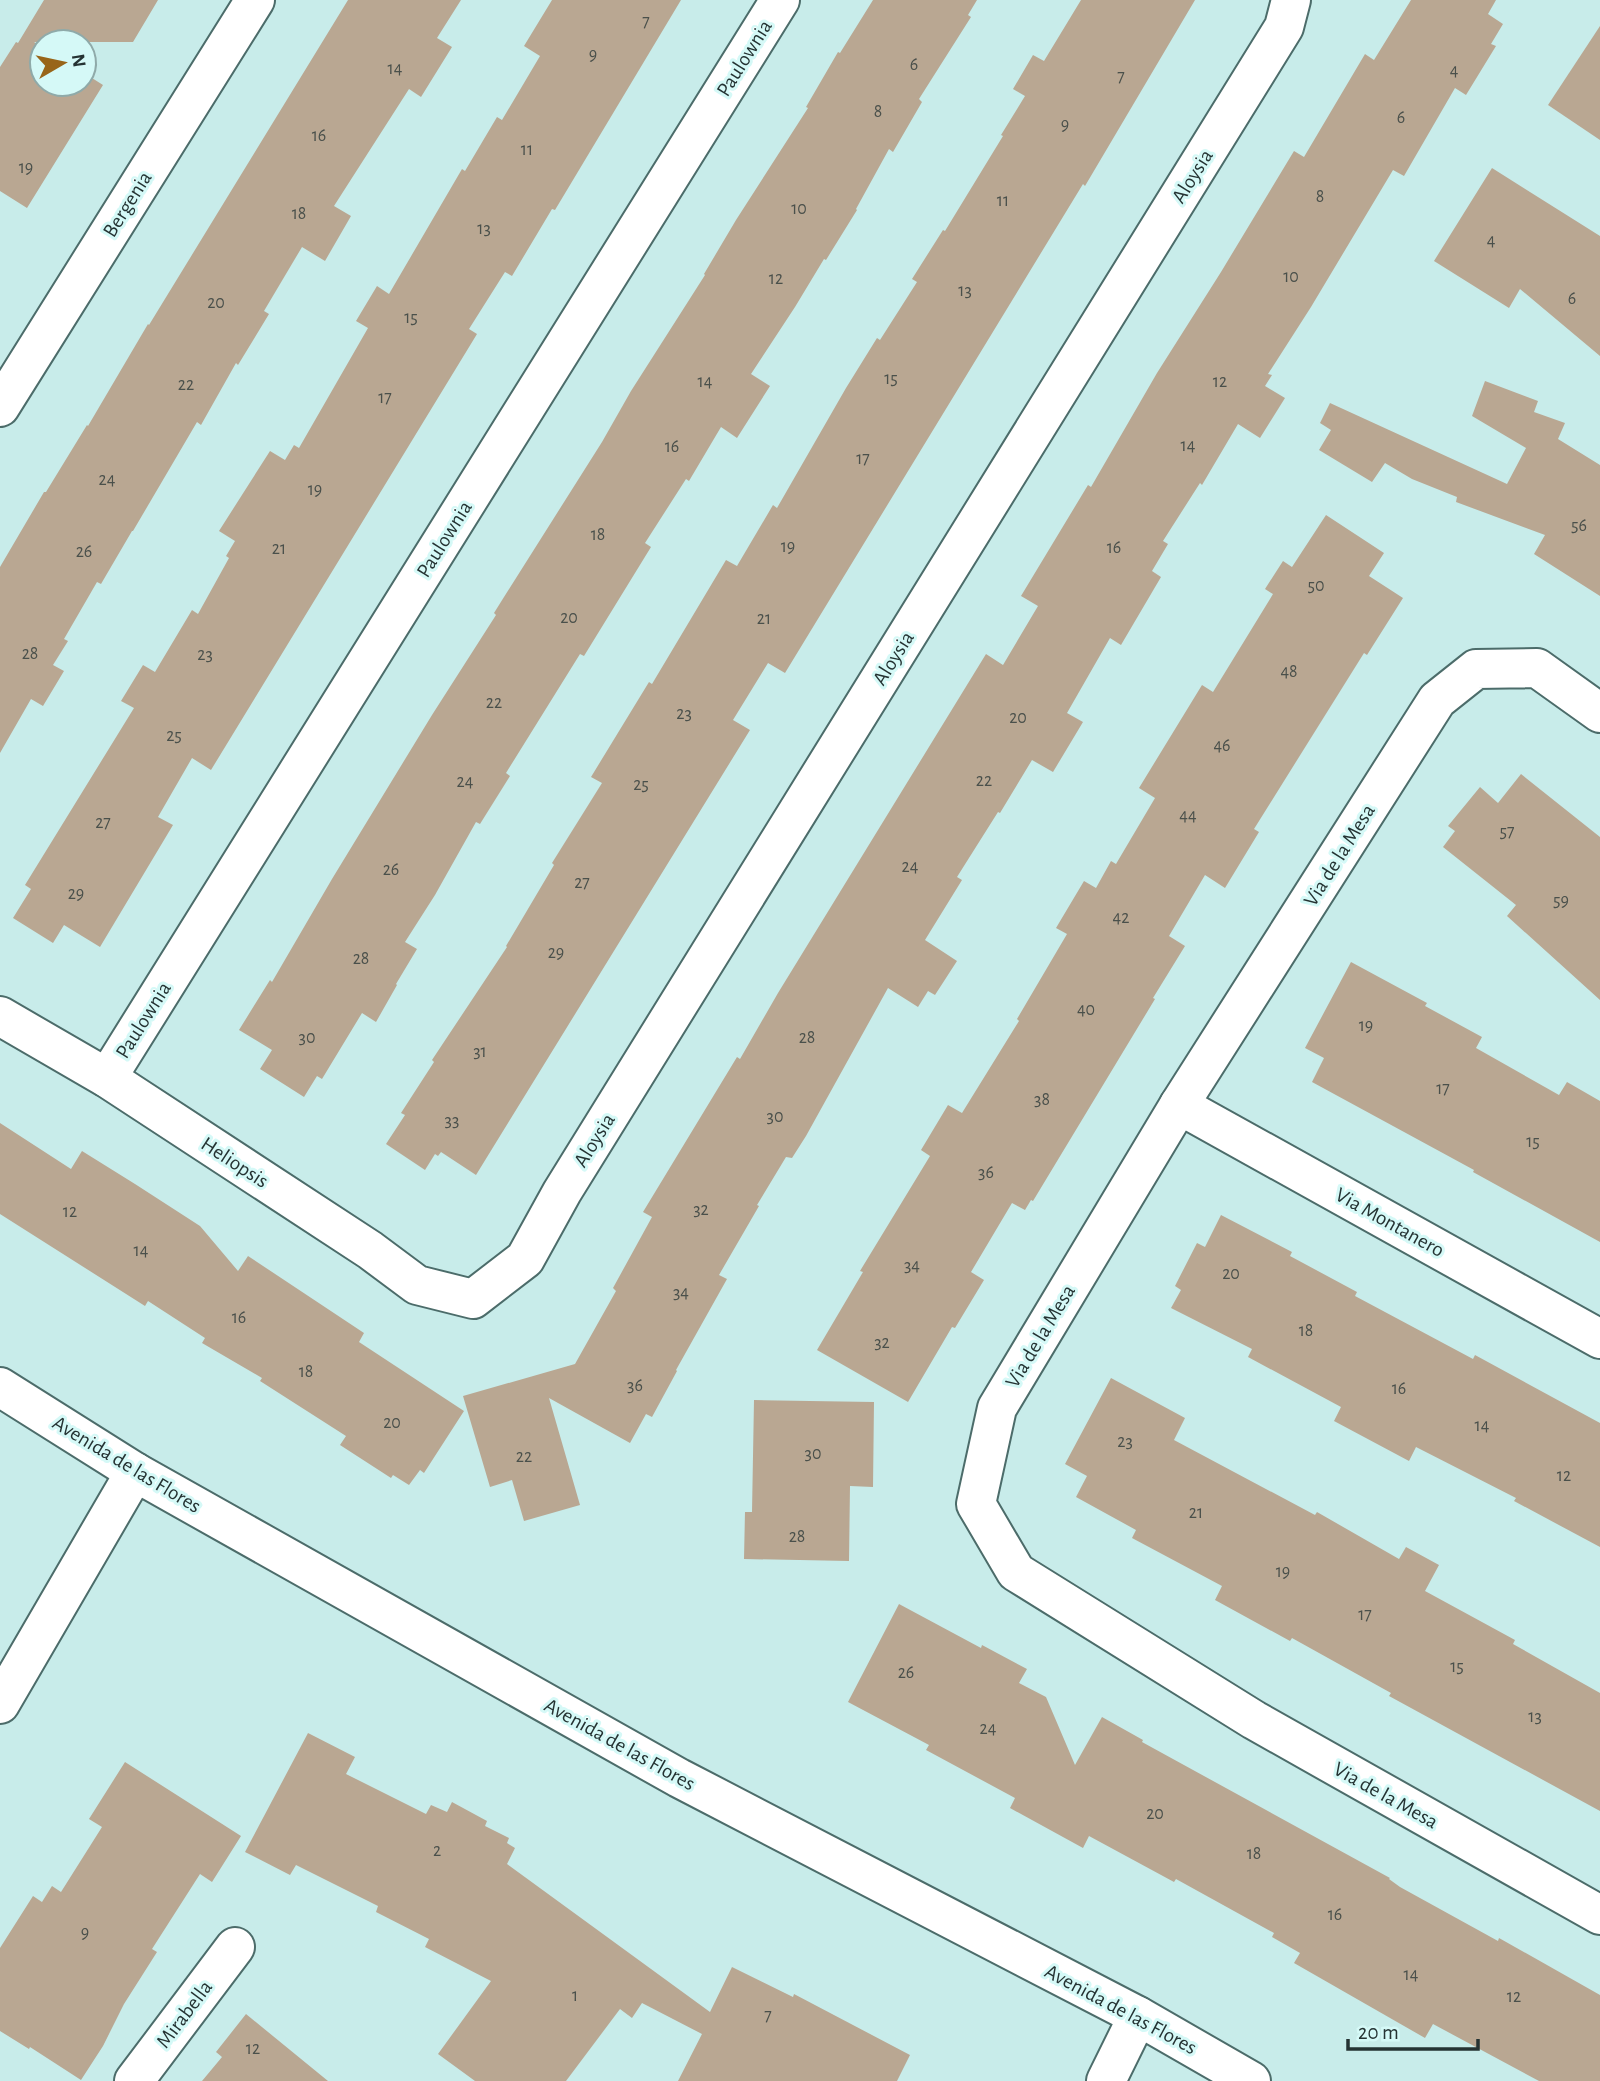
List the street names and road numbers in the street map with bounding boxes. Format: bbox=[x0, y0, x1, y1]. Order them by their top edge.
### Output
street label: Paulownia bbox=[713, 16, 776, 100]
street label: Aloysia bbox=[1168, 145, 1217, 207]
street label: Bergenia bbox=[99, 167, 156, 241]
street label: Paulownia bbox=[413, 497, 476, 581]
street label: Aloysia bbox=[869, 627, 918, 689]
street label: Via de la Mesa bbox=[1300, 800, 1379, 910]
street label: Paulownia bbox=[112, 978, 175, 1062]
street label: Aloysia bbox=[570, 1109, 619, 1171]
street label: Heliopsis bbox=[197, 1133, 272, 1192]
street label: Via Montanero bbox=[1332, 1184, 1448, 1261]
street label: Via de la Mesa bbox=[1002, 1281, 1079, 1391]
street label: Avenida de las Flores bbox=[49, 1412, 204, 1517]
street label: Avenida de las Flores bbox=[541, 1694, 699, 1795]
street label: Via de la Mesa bbox=[1330, 1758, 1442, 1833]
street label: Avenida de las Flores bbox=[1041, 1961, 1200, 2058]
street label: Mirabella bbox=[152, 1976, 217, 2052]

